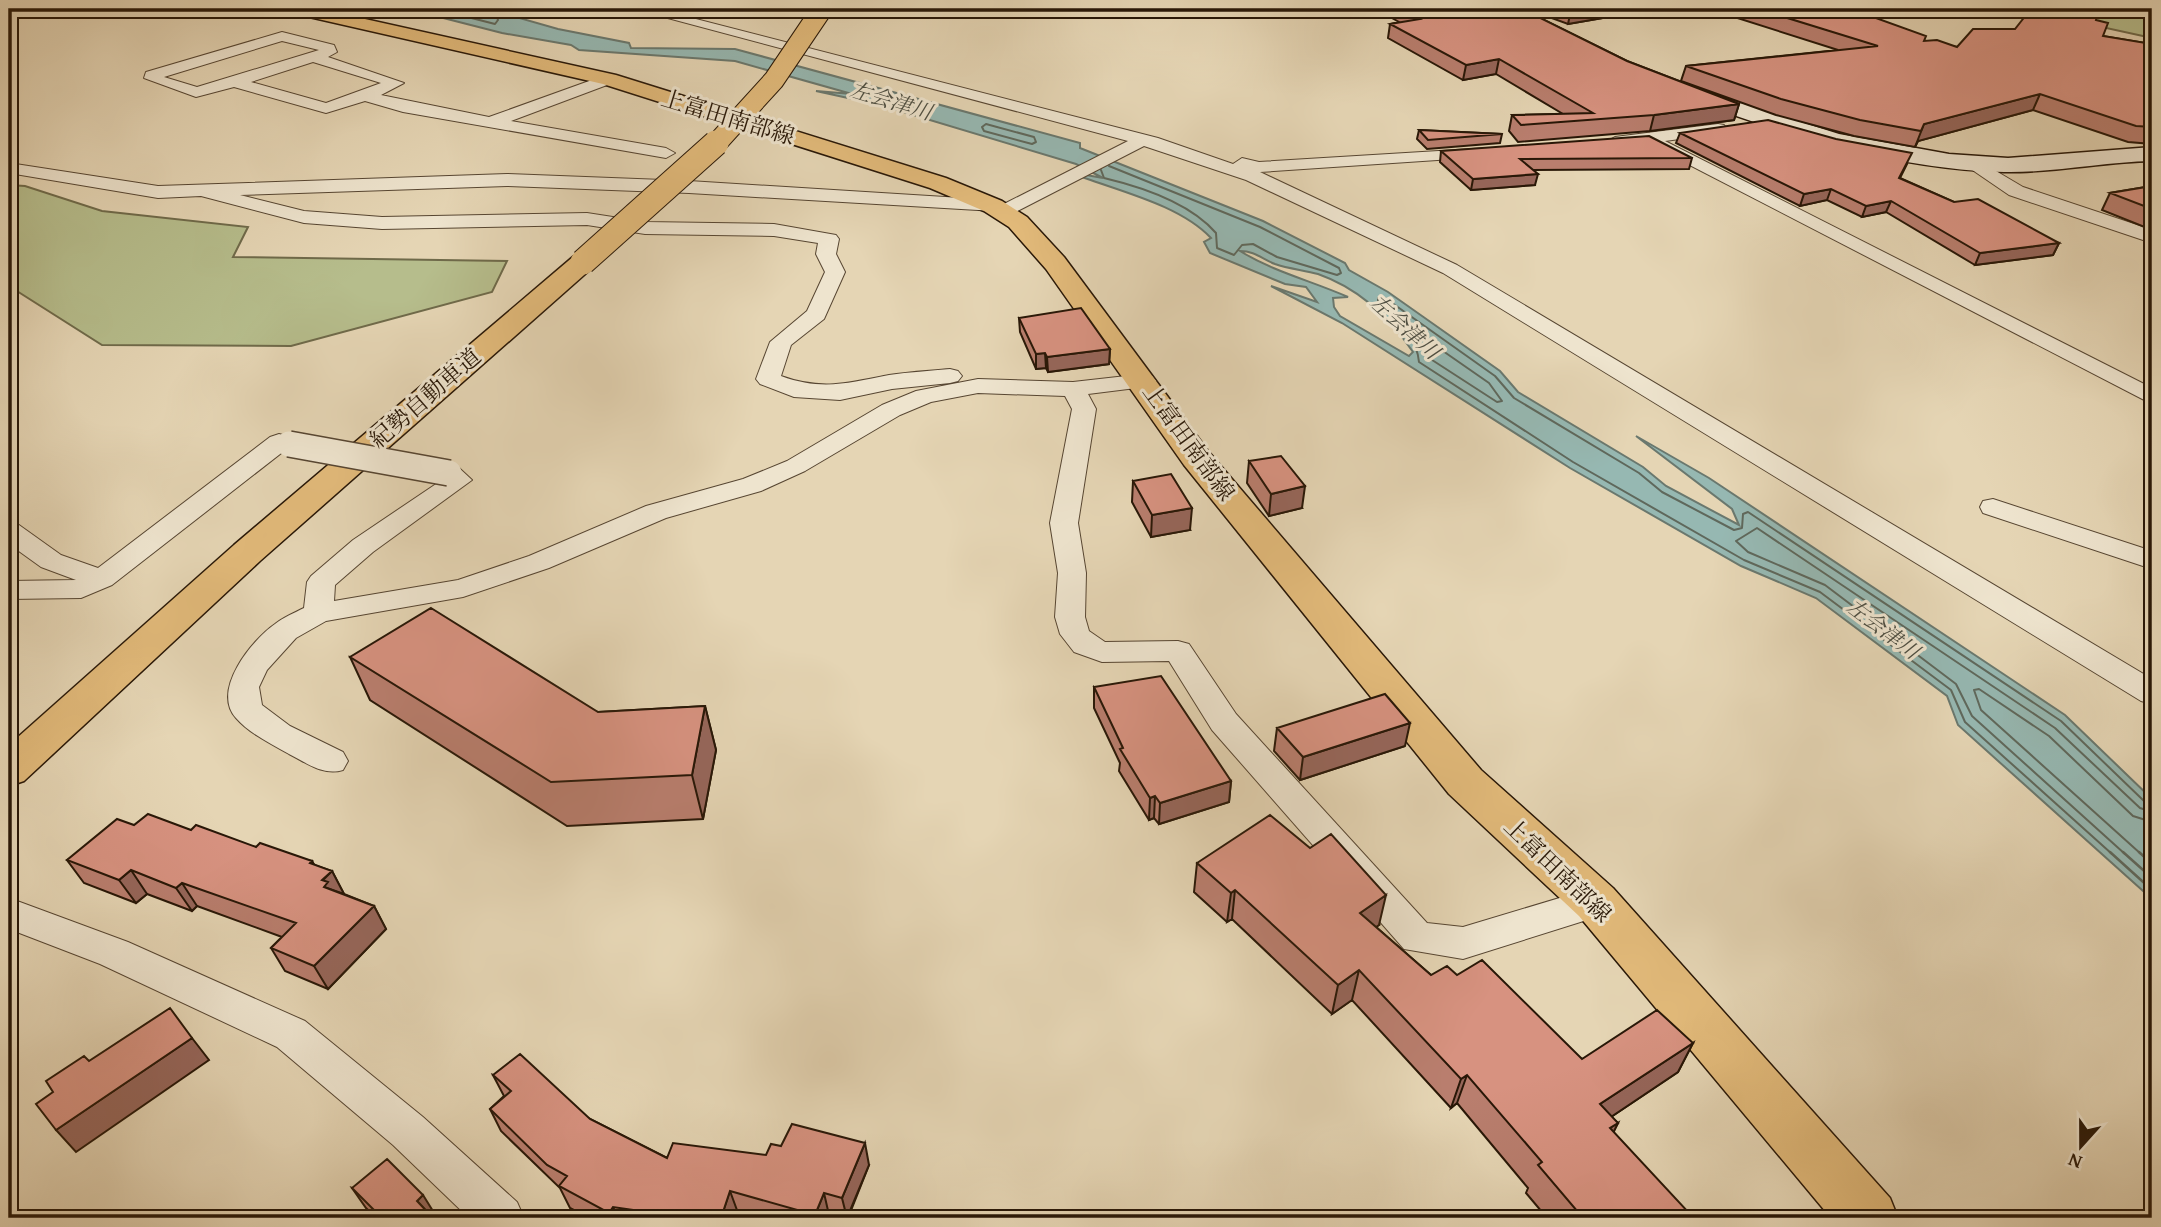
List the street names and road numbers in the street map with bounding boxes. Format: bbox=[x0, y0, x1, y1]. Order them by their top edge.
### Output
street label: 上富田南部線 bbox=[657, 81, 799, 152]
street label: 紀勢自動車道 bbox=[362, 340, 488, 455]
street label: 上富田南部線 bbox=[1135, 376, 1243, 507]
street label: 上富田南部線 bbox=[1497, 810, 1619, 929]

